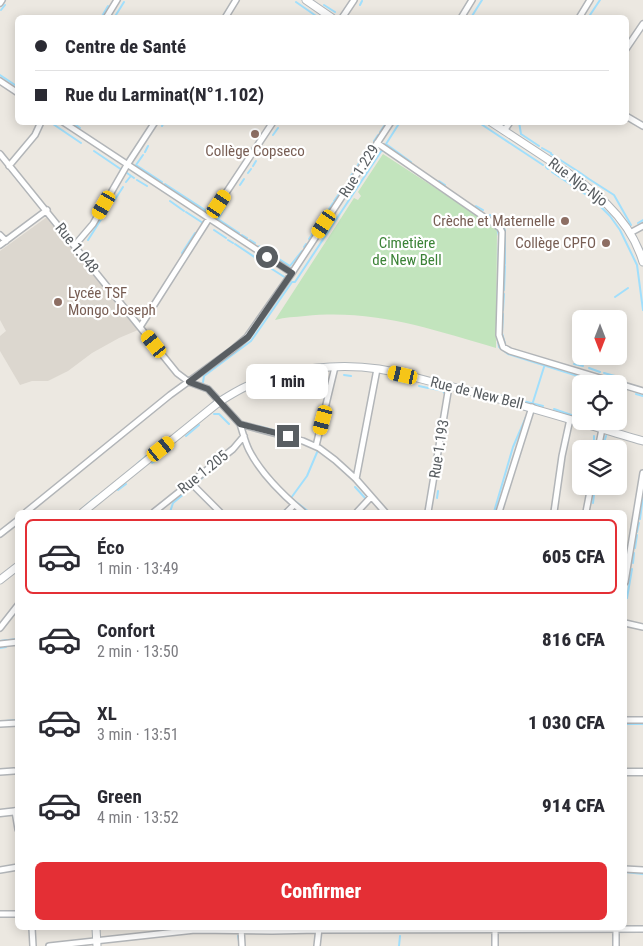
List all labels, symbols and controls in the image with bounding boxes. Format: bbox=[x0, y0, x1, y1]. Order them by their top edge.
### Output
text: Centre de Santé bbox=[65, 35, 186, 58]
text: Rue du Larminat(N°1.102) bbox=[65, 83, 264, 106]
marker: Collège Copseco bbox=[249, 128, 261, 140]
street label: Rue 1.229 bbox=[335, 141, 383, 201]
place label: Collège Copseco bbox=[205, 142, 305, 160]
street label: Rue Njo-Njo bbox=[545, 154, 611, 210]
car bbox=[204, 187, 233, 221]
car bbox=[90, 188, 117, 222]
car bbox=[309, 207, 338, 241]
place label: Crèche et Maternelle bbox=[433, 212, 555, 230]
marker: Crèche et Maternelle bbox=[559, 215, 571, 227]
street label: Rue 1.048 bbox=[51, 219, 103, 277]
park label: Cimetière de New Bell bbox=[372, 234, 442, 269]
place label: Collège CPFO bbox=[515, 234, 596, 252]
marker: Collège CPFO bbox=[600, 237, 612, 249]
route start bbox=[256, 246, 278, 268]
place label: Lycée TSF Mongo Joseph bbox=[68, 284, 156, 319]
marker: Lycée TSF Mongo Joseph bbox=[52, 296, 64, 308]
north arrow bbox=[572, 310, 628, 365]
map controls bbox=[572, 310, 627, 495]
car bbox=[138, 328, 169, 360]
callout: 1 min bbox=[247, 364, 329, 398]
car bbox=[386, 364, 419, 386]
text: 1 min bbox=[269, 372, 305, 391]
street label: Rue de New Bell bbox=[429, 373, 525, 413]
button: locate bbox=[572, 375, 627, 430]
car bbox=[311, 404, 334, 436]
street label: Rue 1.193 bbox=[425, 418, 453, 480]
route end bbox=[277, 425, 299, 447]
car bbox=[144, 434, 177, 464]
button: layers bbox=[572, 440, 627, 495]
street label: Rue 1.205 bbox=[174, 446, 232, 498]
icon: car bbox=[37, 534, 82, 579]
text: Éco bbox=[97, 536, 124, 559]
text: 605 CFA bbox=[542, 545, 605, 568]
text: 1 min · 13:49 bbox=[97, 559, 179, 578]
icon: car bbox=[37, 617, 82, 662]
text: Confort bbox=[97, 619, 155, 642]
text: 816 CFA bbox=[542, 628, 605, 651]
text: 2 min · 13:50 bbox=[97, 642, 179, 661]
icon: car bbox=[37, 700, 82, 745]
text: XL bbox=[97, 702, 117, 725]
text: 1 030 CFA bbox=[528, 711, 605, 734]
text: 3 min · 13:51 bbox=[97, 725, 179, 744]
icon: car bbox=[37, 783, 82, 828]
text: Green bbox=[97, 785, 142, 808]
text: 914 CFA bbox=[542, 794, 605, 817]
text: 4 min · 13:52 bbox=[97, 808, 179, 827]
button: Confirmer bbox=[35, 862, 607, 920]

